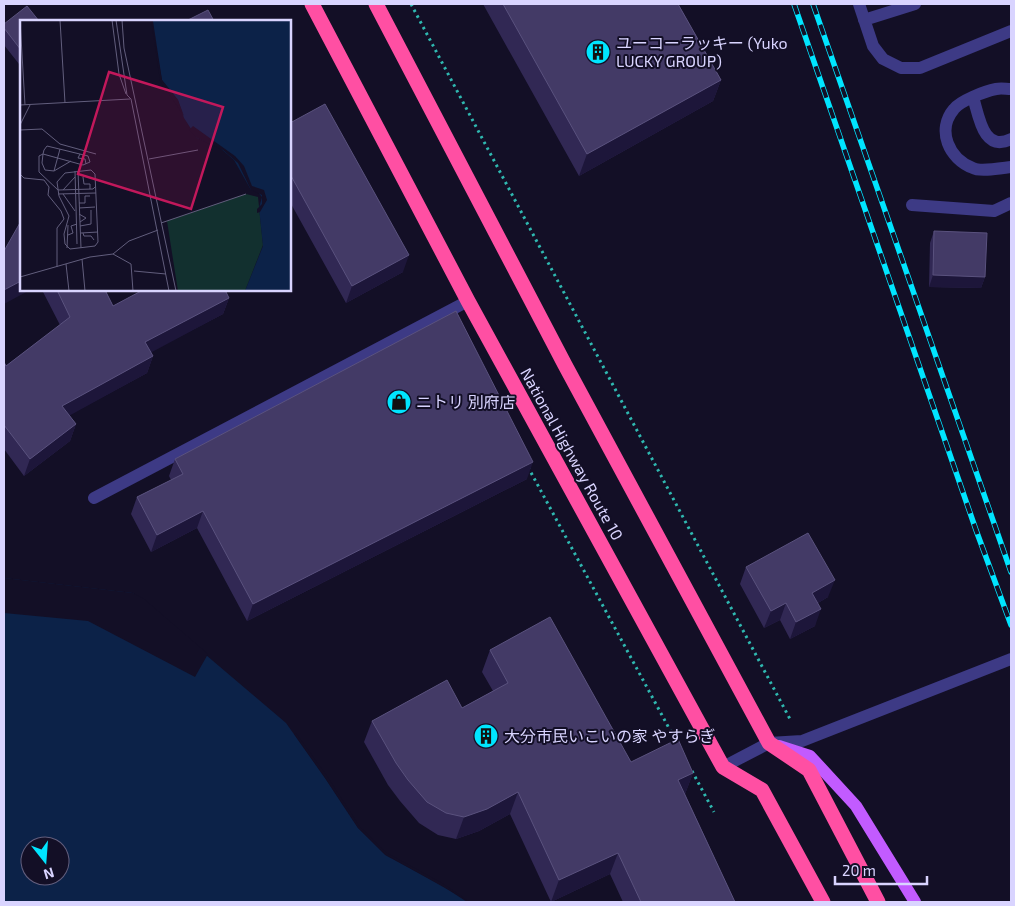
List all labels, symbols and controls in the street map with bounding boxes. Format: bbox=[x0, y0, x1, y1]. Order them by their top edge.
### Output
inset map bbox=[20, 20, 291, 291]
place label: ユーコーラッキー (Yuko LUCKY GROUP) bbox=[616, 33, 788, 70]
building icon: ユーコーラッキー (Yuko LUCKY GROUP) bbox=[585, 39, 611, 65]
street label: National Highway Route 10 bbox=[517, 364, 628, 543]
shop icon: ニトリ 別府店 bbox=[386, 389, 412, 415]
place label: ニトリ 別府店 bbox=[416, 392, 516, 411]
building icon: 大分市民いこいの家 やすらぎ bbox=[473, 723, 499, 749]
place label: 大分市民いこいの家 やすらぎ bbox=[504, 726, 716, 745]
north arrow bbox=[20, 836, 70, 886]
scale bar bbox=[835, 854, 928, 886]
text: 20 m bbox=[842, 861, 876, 879]
text: N bbox=[42, 864, 56, 884]

